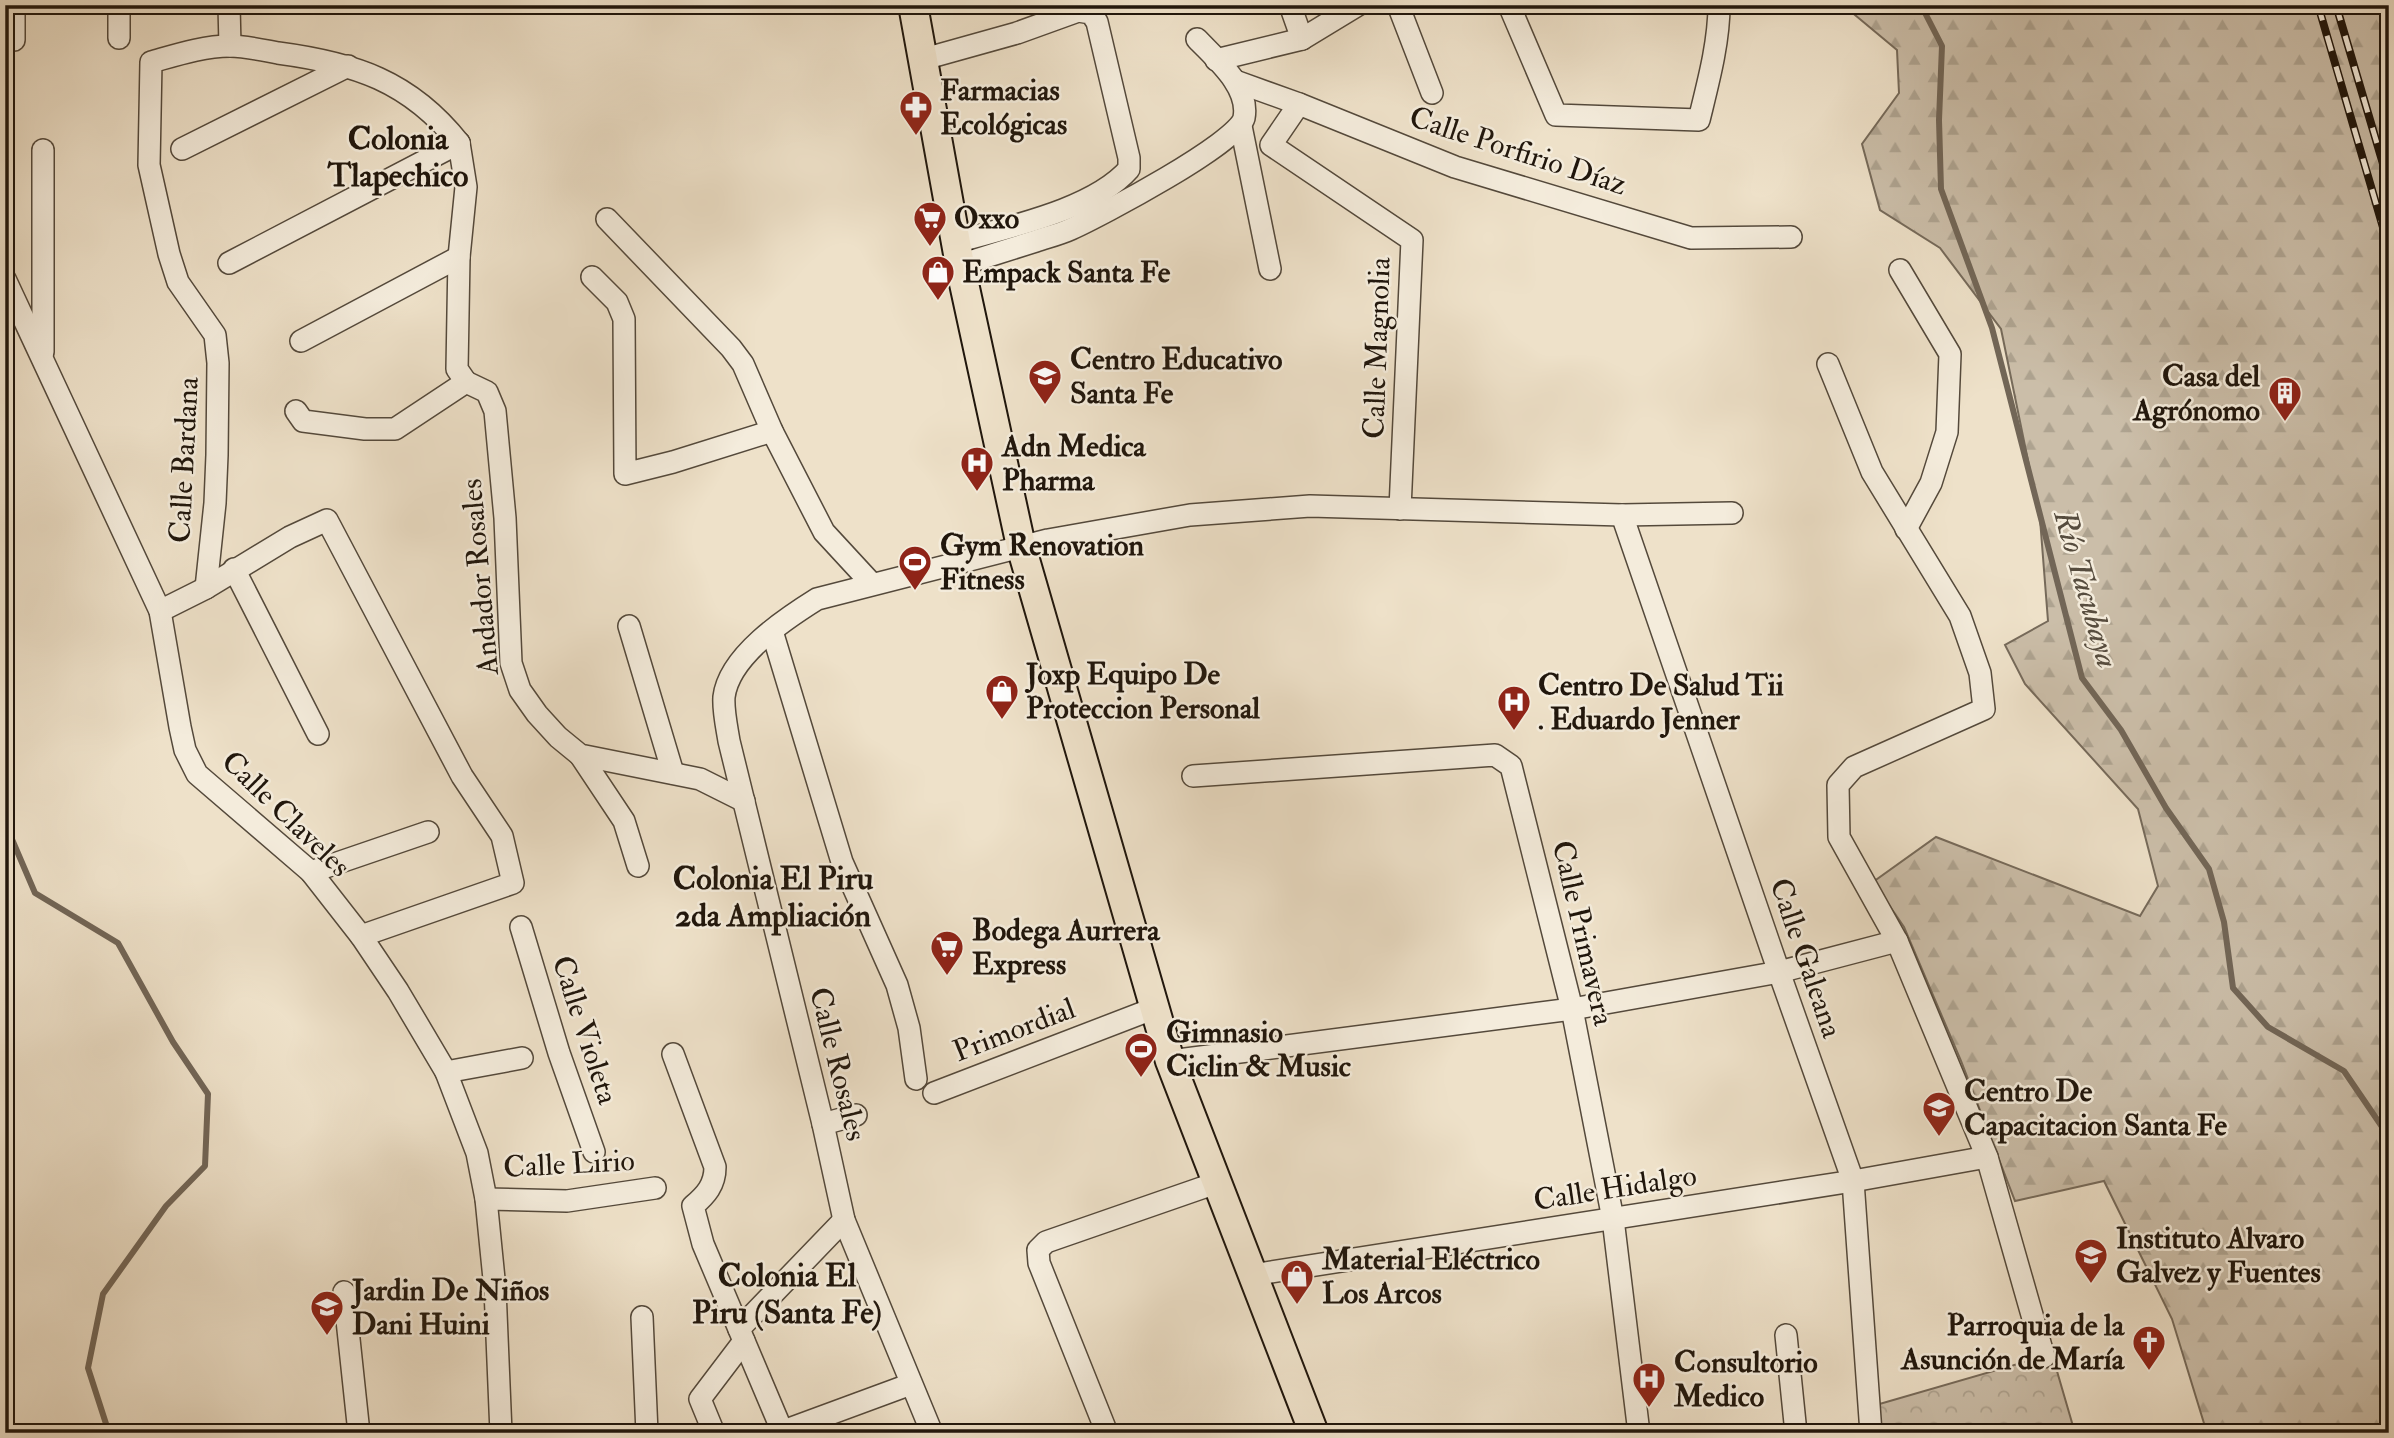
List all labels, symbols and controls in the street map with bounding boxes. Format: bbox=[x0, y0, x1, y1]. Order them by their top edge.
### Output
place label: Farmacias Ecológicas bbox=[940, 72, 1067, 143]
pharmacy icon: Farmacias Ecológicas bbox=[897, 88, 935, 137]
street label: Calle Porfirio Díaz bbox=[1405, 98, 1631, 204]
district label: Colonia Tlapechico bbox=[327, 119, 468, 196]
supermarket icon: Oxxo bbox=[911, 199, 949, 248]
place label: Oxxo bbox=[954, 200, 1019, 237]
shop icon: Empack Santa Fe bbox=[919, 253, 957, 302]
place label: Empack Santa Fe bbox=[962, 254, 1171, 291]
street label: Calle Magnolia bbox=[1355, 256, 1399, 440]
place label: Centro Educativo Santa Fe bbox=[1070, 341, 1282, 412]
school or university icon: Centro Educativo Santa Fe bbox=[1026, 357, 1064, 406]
place label: Casa del Agrónomo bbox=[2131, 358, 2260, 429]
building icon: Casa del Agrónomo bbox=[2266, 374, 2304, 423]
street label: Calle Bardana bbox=[161, 375, 207, 544]
place label: Adn Medica Pharma bbox=[1000, 428, 1147, 499]
hospital icon: Adn Medica Pharma bbox=[958, 444, 996, 493]
street label: Andador Rosales bbox=[453, 477, 507, 678]
water label: Río Tacubaya bbox=[2044, 504, 2128, 673]
place label: Gym Renovation Fitness bbox=[940, 527, 1144, 598]
sports icon: Gym Renovation Fitness bbox=[896, 543, 934, 592]
place label: Joxp Equipo De Proteccion Personal bbox=[1024, 656, 1260, 727]
place label: Centro De Salud Tii . Eduardo Jenner bbox=[1538, 667, 1784, 738]
shop icon: Joxp Equipo De Proteccion Personal bbox=[983, 672, 1021, 721]
hospital icon: Centro De Salud Tii . Eduardo Jenner bbox=[1495, 683, 1533, 732]
street label: Calle Claveles bbox=[214, 743, 358, 885]
street label: Calle Primavera bbox=[1544, 837, 1622, 1030]
district label: Colonia El Piru 2da Ampliación bbox=[673, 859, 874, 936]
street label: Calle Galeana bbox=[1761, 873, 1851, 1043]
place label: Bodega Aurrera Express bbox=[972, 912, 1161, 983]
supermarket icon: Bodega Aurrera Express bbox=[928, 928, 966, 977]
street label: Calle Violeta bbox=[544, 951, 627, 1109]
street label: Calle Rosales bbox=[801, 983, 875, 1145]
street label: Primordial bbox=[948, 990, 1081, 1070]
place label: Gimnasio Ciclin & Music bbox=[1166, 1014, 1351, 1085]
sports icon: Gimnasio Ciclin & Music bbox=[1122, 1030, 1160, 1079]
place label: Centro De Capacitacion Santa Fe bbox=[1964, 1073, 2228, 1144]
school or university icon: Centro De Capacitacion Santa Fe bbox=[1920, 1089, 1958, 1138]
street label: Calle Lirio bbox=[502, 1142, 636, 1186]
street label: Calle Hidalgo bbox=[1531, 1157, 1699, 1219]
place label: Instituto Alvaro Galvez y Fuentes bbox=[2116, 1220, 2321, 1291]
school or university icon: Instituto Alvaro Galvez y Fuentes bbox=[2072, 1236, 2110, 1285]
place label: Material Eléctrico Los Arcos bbox=[1321, 1241, 1540, 1312]
district label: Colonia El Piru (Santa Fe) bbox=[692, 1256, 882, 1333]
shop icon: Material Eléctrico Los Arcos bbox=[1278, 1257, 1316, 1306]
place label: Jardin De Niños Dani Huini bbox=[350, 1272, 549, 1343]
school or university icon: Jardin De Niños Dani Huini bbox=[308, 1288, 346, 1337]
place label: Parroquia de la Asunción de María bbox=[1899, 1307, 2126, 1378]
church icon: Parroquia de la Asunción de María bbox=[2130, 1323, 2168, 1372]
place label: C0nsultorio Medico bbox=[1673, 1344, 1818, 1415]
hospital icon: C0nsultorio Medico bbox=[1630, 1360, 1668, 1409]

